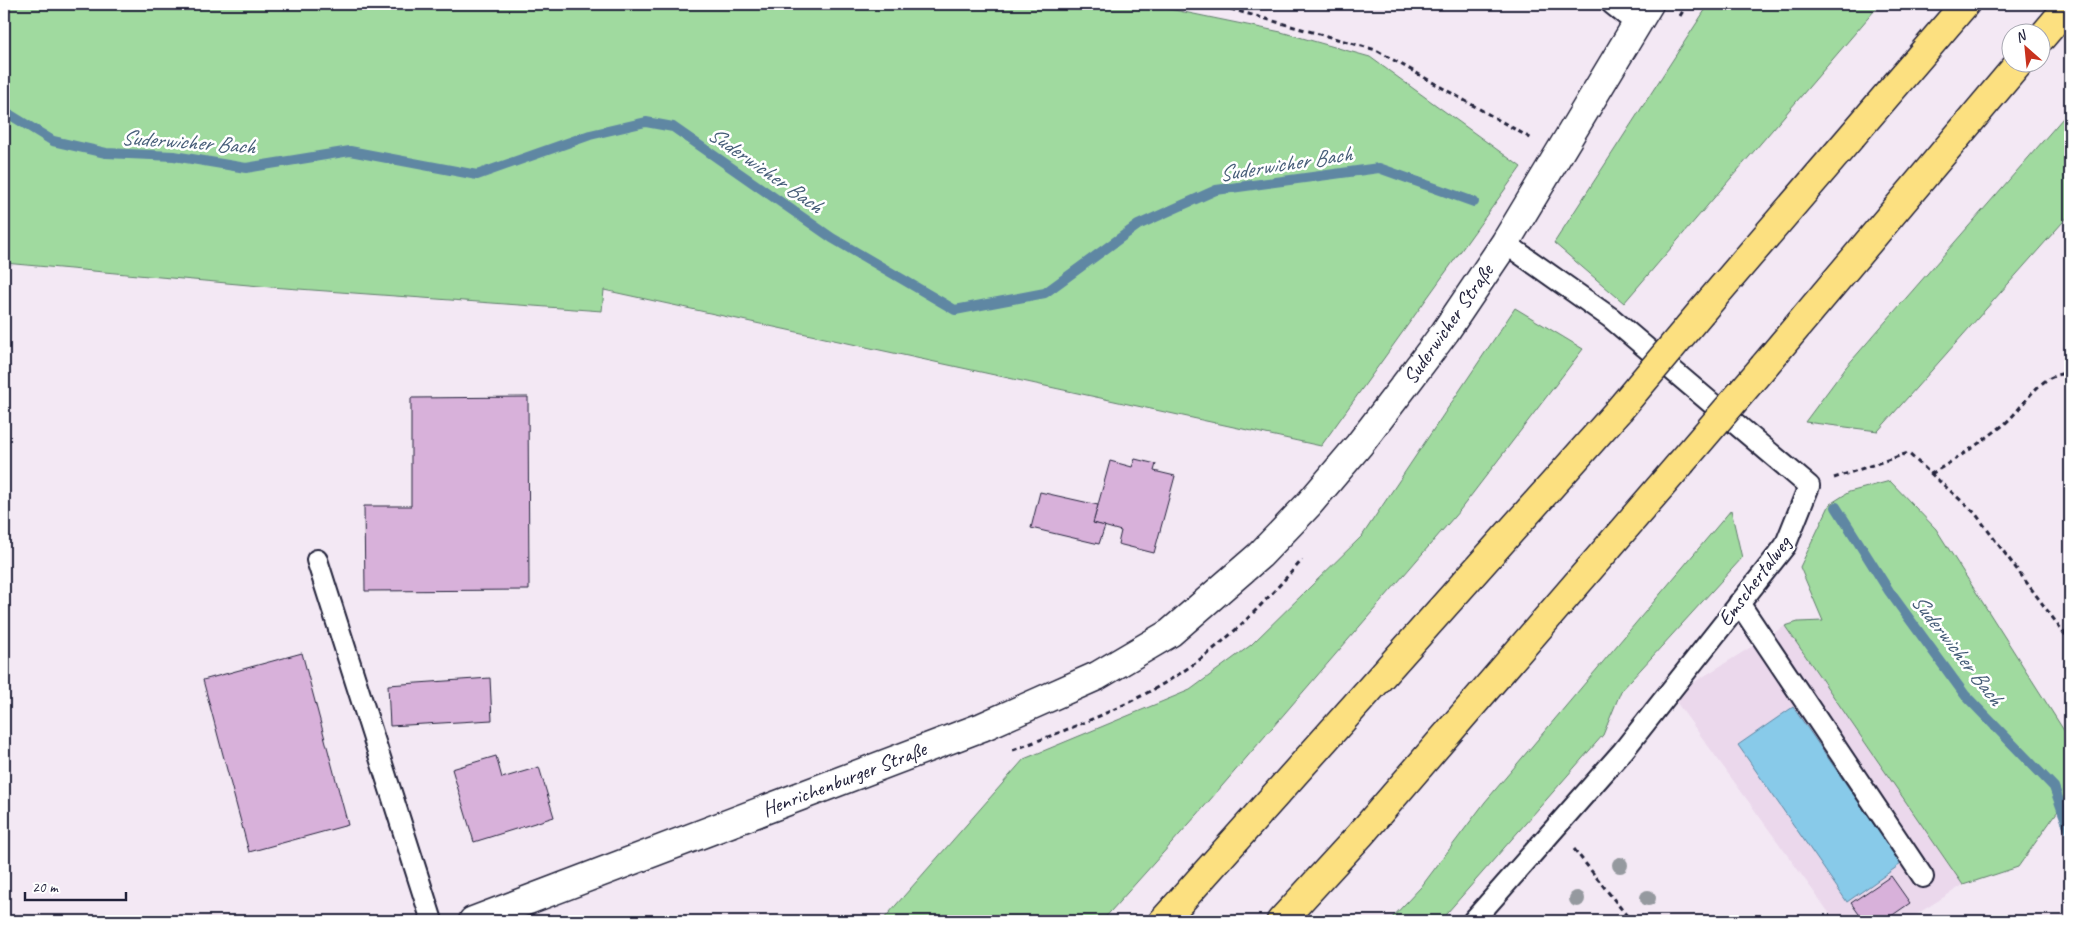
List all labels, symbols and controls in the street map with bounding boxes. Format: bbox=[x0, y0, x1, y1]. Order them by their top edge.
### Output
north arrow bbox=[2002, 22, 2052, 72]
text: N bbox=[2013, 26, 2030, 46]
water label: Suderwicher Bach bbox=[703, 120, 830, 221]
water label: Suderwicher Bach bbox=[120, 123, 258, 161]
water label: Suderwicher Bach bbox=[1217, 139, 1355, 188]
street label: Suderwicher Straße bbox=[1397, 257, 1500, 389]
street label: Emschertalweg bbox=[1712, 530, 1797, 631]
water label: Suderwicher Bach bbox=[1905, 588, 2011, 713]
street label: Henrichenburger Straße bbox=[758, 735, 932, 822]
scale bar bbox=[25, 870, 126, 902]
text: 20 m bbox=[32, 878, 59, 897]

